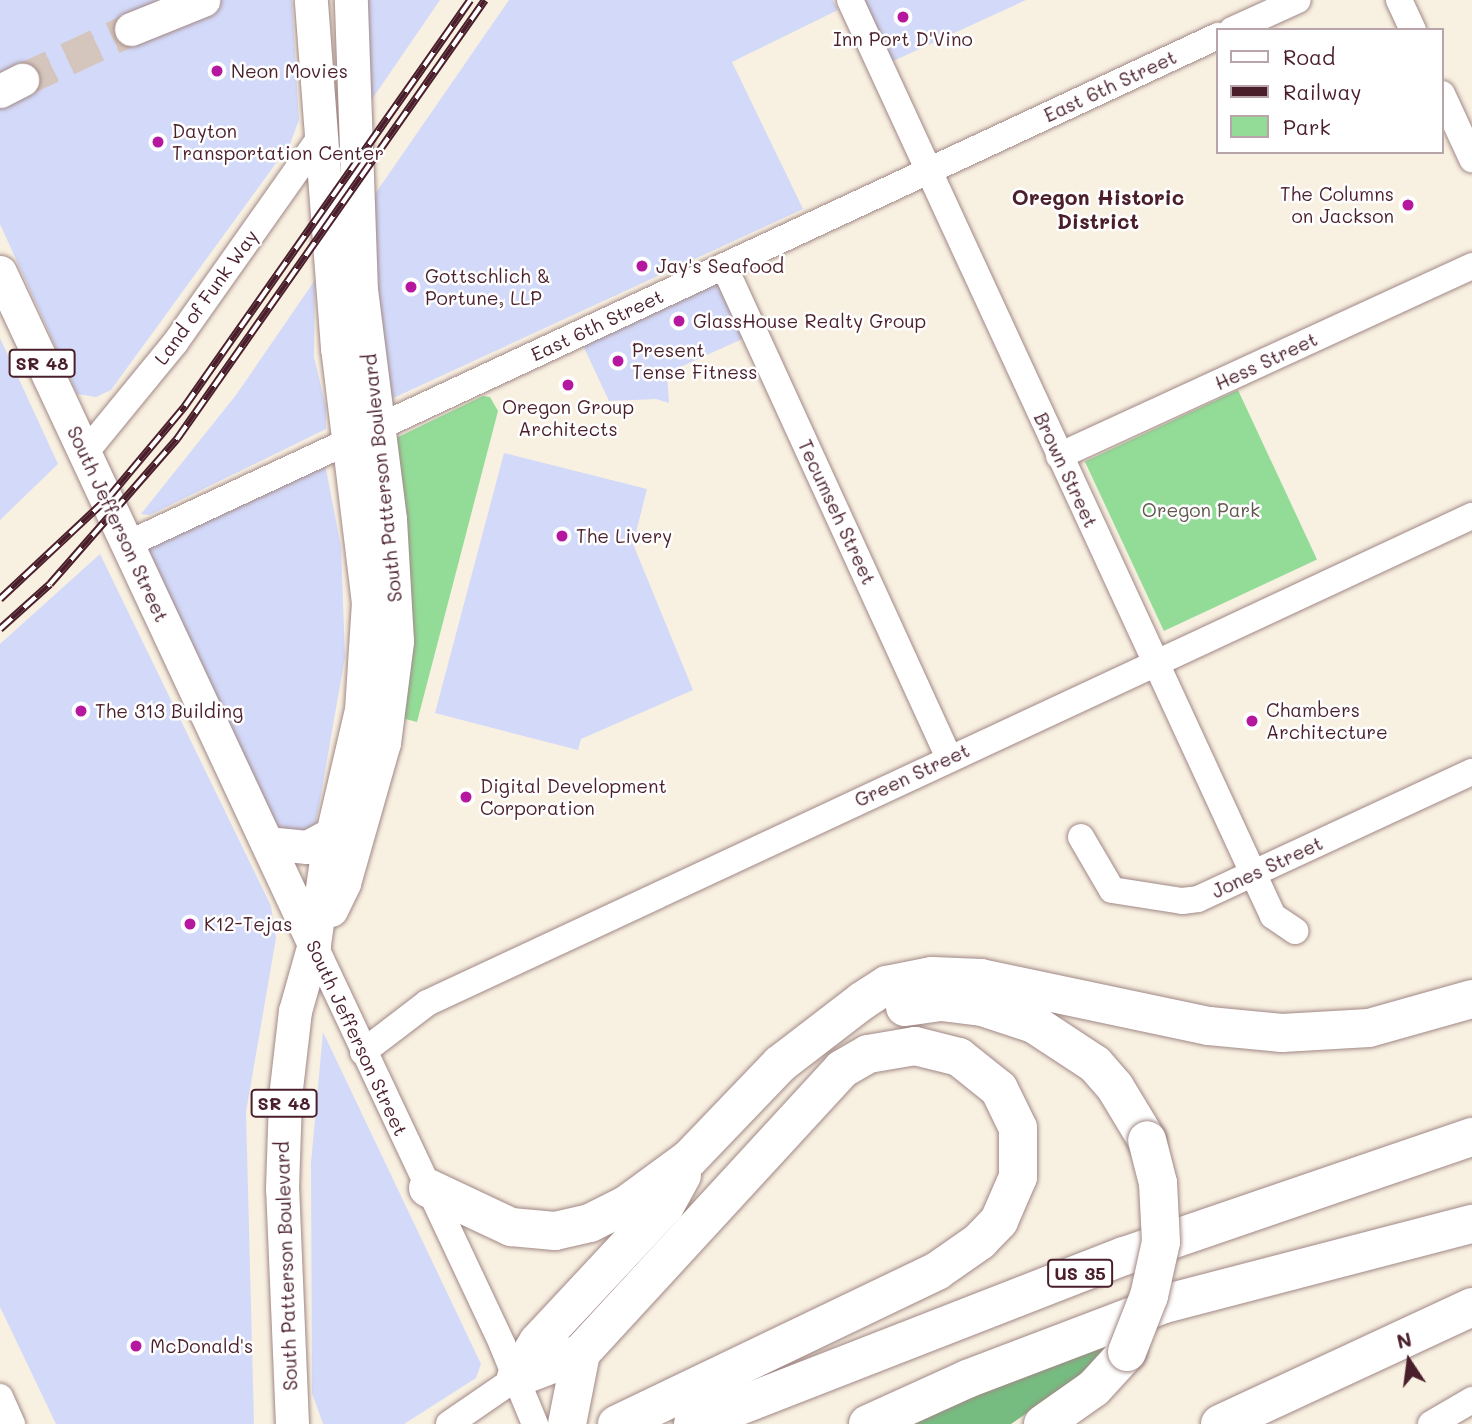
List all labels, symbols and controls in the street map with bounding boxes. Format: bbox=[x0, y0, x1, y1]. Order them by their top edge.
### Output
marker: Inn Port D'Vino bbox=[895, 9, 911, 25]
place label: Inn Port D'Vino bbox=[833, 28, 973, 50]
legend bbox=[1216, 28, 1444, 154]
text: Road bbox=[1283, 43, 1335, 70]
street label: East 6th Street bbox=[1040, 45, 1180, 127]
place label: Neon Movies bbox=[231, 60, 348, 82]
marker: Neon Movies bbox=[209, 63, 225, 79]
text: Railway bbox=[1283, 78, 1362, 105]
text: Park bbox=[1283, 113, 1331, 140]
place label: Dayton Transportation Center bbox=[172, 120, 384, 164]
marker: Dayton Transportation Center bbox=[150, 134, 166, 150]
place label: The Columns on Jackson bbox=[1280, 183, 1394, 227]
district label: Oregon Historic District bbox=[1012, 184, 1184, 234]
marker: The Columns on Jackson bbox=[1400, 197, 1416, 213]
street label: Land of Funk Way bbox=[149, 225, 263, 369]
place label: Jay's Seafood bbox=[656, 255, 784, 277]
marker: Jay's Seafood bbox=[634, 258, 650, 274]
place label: Gottschlich & Portune, LLP bbox=[425, 265, 550, 309]
marker: Gottschlich & Portune, LLP bbox=[403, 279, 419, 295]
street label: East 6th Street bbox=[527, 284, 667, 366]
place label: GlassHouse Realty Group bbox=[693, 310, 926, 332]
marker: GlassHouse Realty Group bbox=[671, 313, 687, 329]
street label: Hess Street bbox=[1211, 327, 1321, 395]
place label: Present Tense Fitness bbox=[632, 339, 757, 383]
road number: SR 48 bbox=[7, 348, 77, 377]
street label: South Patterson Boulevard bbox=[358, 353, 406, 603]
marker: Present Tense Fitness bbox=[610, 353, 626, 369]
marker: Oregon Group Architects bbox=[560, 377, 576, 393]
place label: Oregon Group Architects bbox=[502, 396, 634, 440]
street label: Brown Street bbox=[1029, 409, 1103, 531]
street label: South Jefferson Street bbox=[63, 422, 173, 626]
street label: Tecumseh Street bbox=[793, 436, 881, 588]
park label: Oregon Park bbox=[1142, 499, 1260, 521]
place label: The Livery bbox=[576, 525, 672, 547]
marker: The Livery bbox=[554, 528, 570, 544]
place label: Chambers Architecture bbox=[1266, 699, 1388, 743]
place label: The 313 Building bbox=[95, 700, 243, 722]
marker: The 313 Building bbox=[73, 703, 89, 719]
marker: Chambers Architecture bbox=[1244, 713, 1260, 729]
street label: Green Street bbox=[851, 738, 973, 812]
place label: Digital Development Corporation bbox=[480, 775, 667, 819]
marker: Digital Development Corporation bbox=[458, 789, 474, 805]
street label: Jones Street bbox=[1208, 831, 1326, 903]
place label: K12-Tejas bbox=[204, 913, 292, 935]
marker: K12-Tejas bbox=[182, 916, 198, 932]
street label: South Jefferson Street bbox=[302, 936, 412, 1140]
road number: SR 48 bbox=[249, 1088, 319, 1118]
street label: South Patterson Boulevard bbox=[270, 1141, 302, 1391]
road number: US 35 bbox=[1047, 1258, 1113, 1288]
north arrow bbox=[1374, 1326, 1444, 1396]
text: N bbox=[1394, 1326, 1414, 1354]
place label: McDonald's bbox=[150, 1335, 253, 1357]
marker: McDonald's bbox=[128, 1338, 144, 1354]

